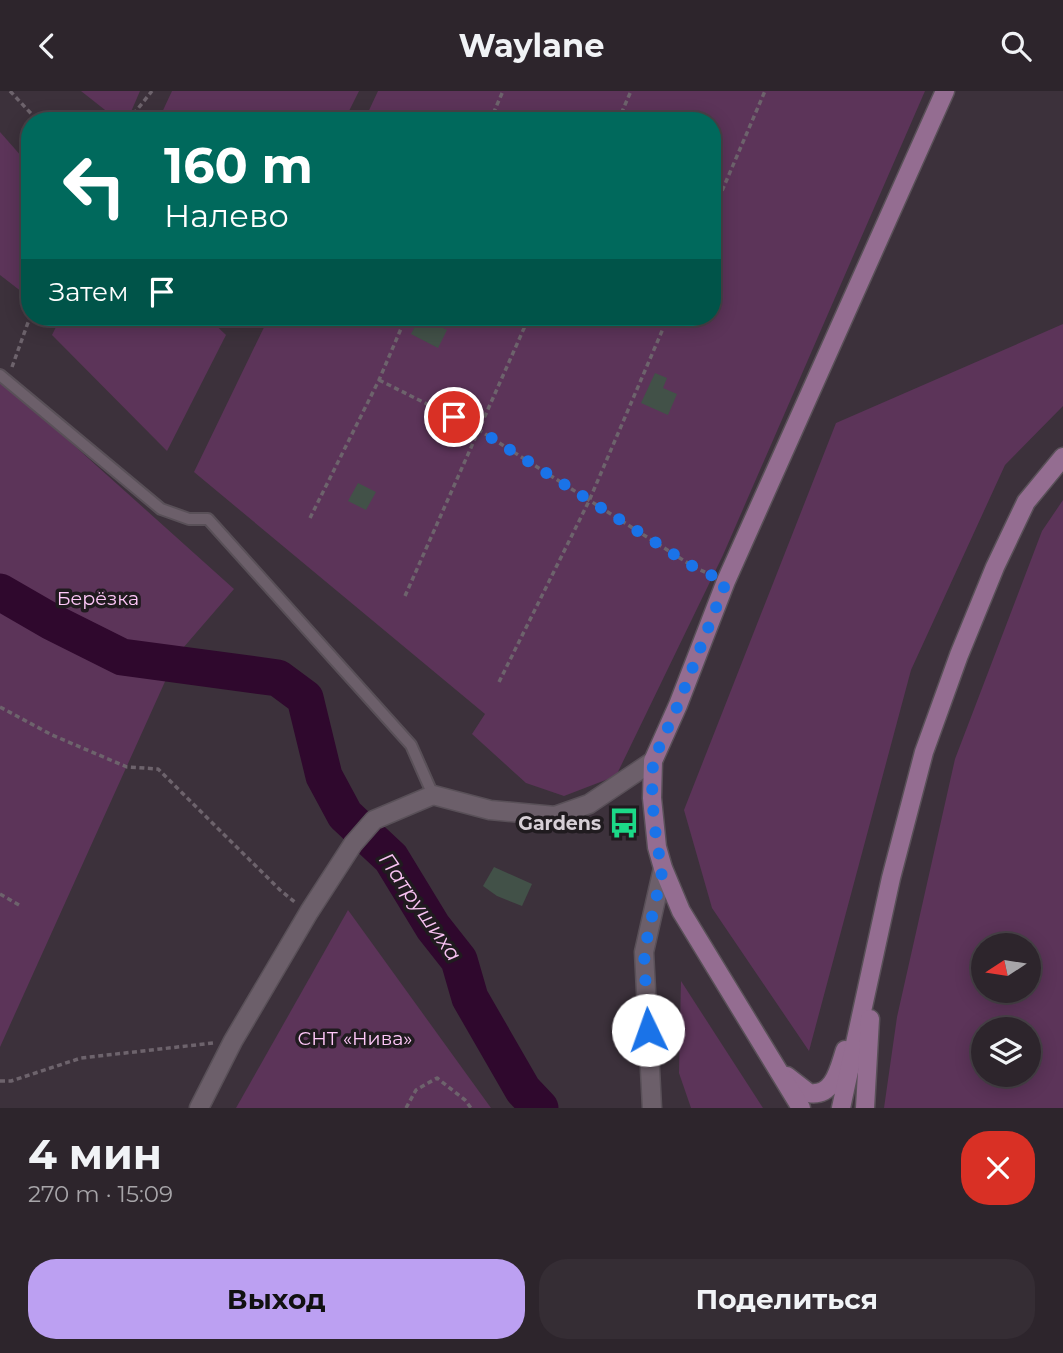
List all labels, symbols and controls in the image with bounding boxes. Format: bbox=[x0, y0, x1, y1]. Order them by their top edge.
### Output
text: Waylane bbox=[459, 26, 604, 65]
icon: back bbox=[28, 27, 66, 65]
icon: search bbox=[997, 27, 1035, 65]
text: 160 m bbox=[164, 136, 313, 195]
icon: left bbox=[49, 140, 140, 231]
text: Налево bbox=[164, 196, 289, 235]
icon: arrive bbox=[143, 273, 181, 311]
text: Затем bbox=[49, 276, 129, 308]
pin bbox=[424, 387, 484, 447]
icon: arrive bbox=[435, 398, 473, 436]
park label: Берёзка bbox=[57, 587, 139, 610]
bus stop icon: Gardens bbox=[607, 806, 641, 840]
place label: Gardens bbox=[518, 812, 601, 835]
water label: Патрушиха bbox=[374, 848, 467, 966]
north arrow bbox=[971, 933, 1041, 1003]
map controls bbox=[971, 933, 1041, 1087]
position arrow bbox=[611, 993, 685, 1067]
button: layers bbox=[971, 1017, 1041, 1087]
park label: СНТ «Нива» bbox=[298, 1027, 412, 1050]
text: 4 мин bbox=[28, 1128, 162, 1180]
button: close bbox=[961, 1131, 1035, 1205]
text: 270 m · 15:09 bbox=[28, 1180, 173, 1208]
button: Выход bbox=[28, 1259, 525, 1339]
button: Поделиться bbox=[539, 1259, 1035, 1339]

